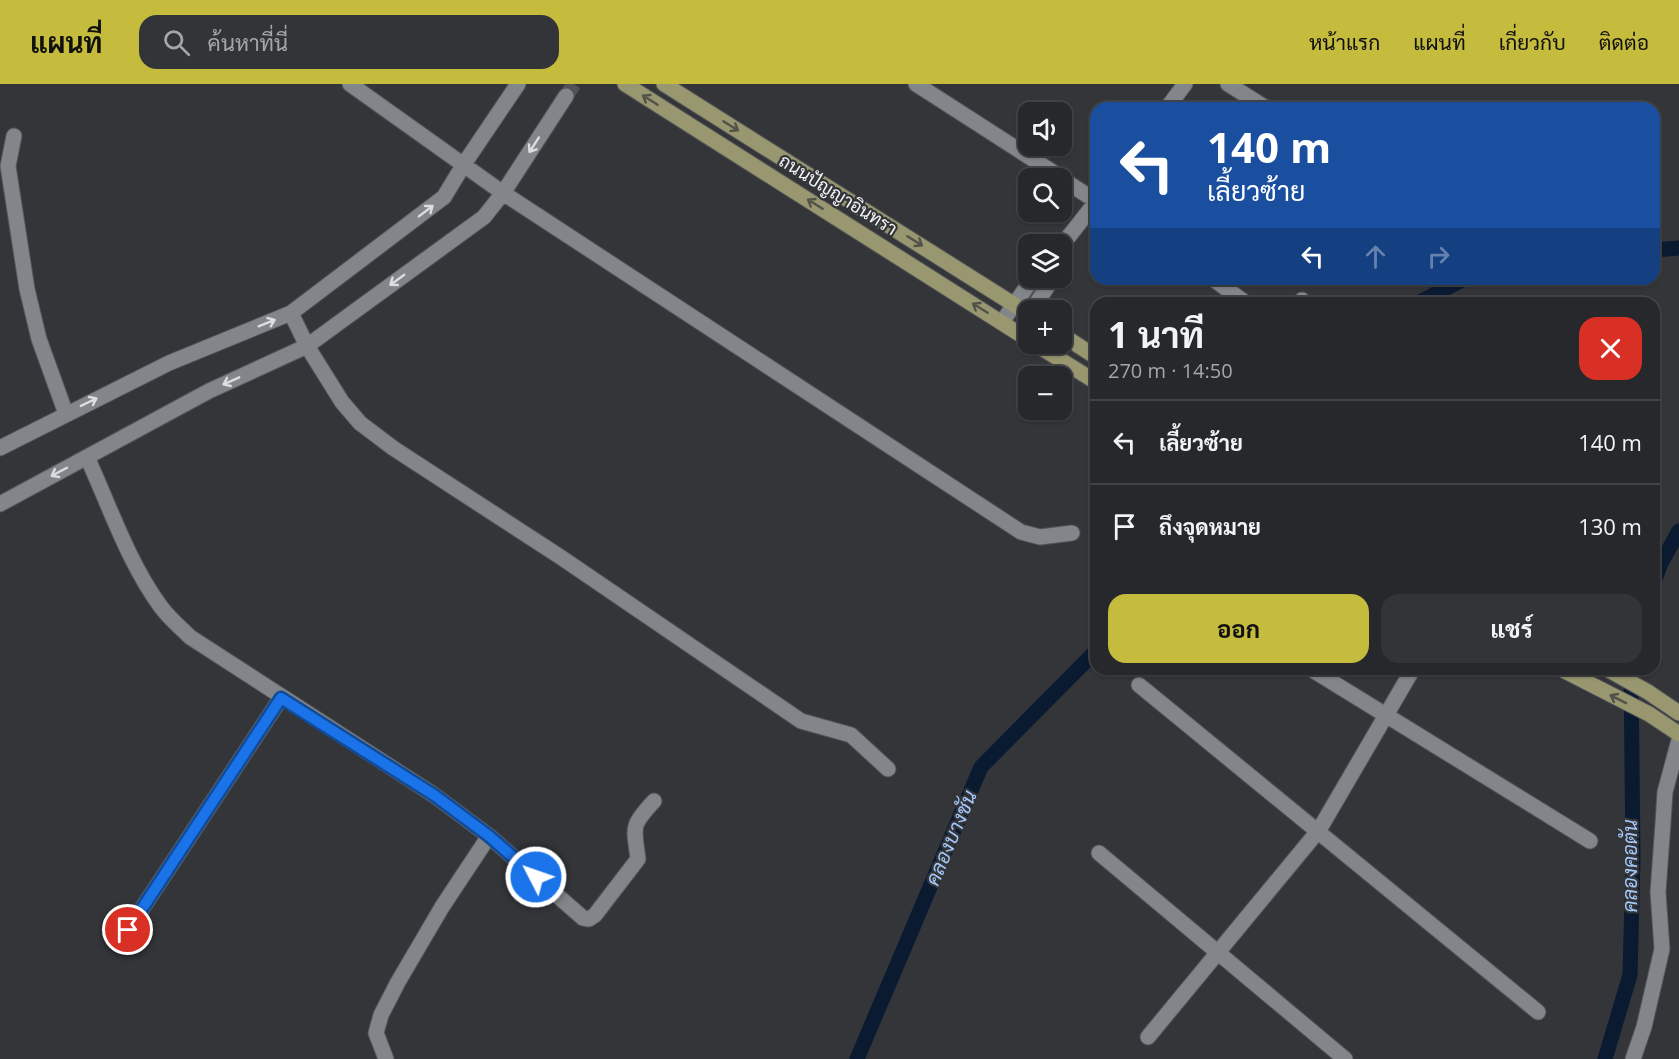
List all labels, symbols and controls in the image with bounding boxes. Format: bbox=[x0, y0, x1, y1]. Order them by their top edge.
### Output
search box bbox=[139, 15, 559, 69]
text: แผนที่ bbox=[30, 23, 103, 61]
icon: search bbox=[160, 26, 193, 59]
text: ค้นหาที่นี่ bbox=[208, 27, 288, 57]
text: หน้าแรก bbox=[1309, 28, 1380, 56]
text: แผนที่ bbox=[1413, 28, 1466, 56]
text: เกี่ยวกับ bbox=[1499, 28, 1566, 56]
text: ติดต่อ bbox=[1599, 28, 1649, 56]
one-way arrow bbox=[642, 93, 659, 105]
map controls bbox=[1018, 102, 1072, 420]
button: sound bbox=[1018, 102, 1072, 156]
text: 140 m bbox=[1207, 118, 1331, 175]
one-way arrow bbox=[723, 120, 740, 133]
icon: left bbox=[1108, 126, 1186, 204]
one-way arrow bbox=[528, 136, 540, 153]
street label: ถนนปัญญาอินทรา bbox=[775, 148, 902, 240]
button: search bbox=[1018, 168, 1072, 222]
text: เลี้ยวซ้าย bbox=[1207, 172, 1305, 209]
one-way arrow bbox=[807, 197, 824, 209]
one-way arrow bbox=[418, 204, 434, 217]
one-way arrow bbox=[906, 234, 923, 247]
button: layers bbox=[1018, 234, 1072, 288]
icon: left bbox=[1296, 240, 1329, 273]
icon: ahead bbox=[1359, 240, 1392, 273]
icon: right bbox=[1422, 240, 1455, 273]
one-way arrow bbox=[390, 274, 406, 286]
button: + bbox=[1018, 300, 1072, 354]
one-way arrow bbox=[972, 301, 989, 313]
text: 1 นาที bbox=[1108, 310, 1204, 359]
one-way arrow bbox=[258, 316, 276, 327]
button: close bbox=[1579, 317, 1642, 380]
text: 270 m · 14:50 bbox=[1108, 357, 1233, 384]
button: − bbox=[1018, 366, 1072, 420]
one-way arrow bbox=[223, 375, 241, 387]
one-way arrow bbox=[80, 396, 98, 407]
icon: left bbox=[1108, 426, 1141, 459]
text: เลี้ยวซ้าย bbox=[1159, 427, 1243, 457]
text: 140 m bbox=[1578, 427, 1642, 457]
one-way arrow bbox=[51, 466, 68, 478]
icon: arrive bbox=[1108, 510, 1141, 543]
text: ถึงจุดหมาย bbox=[1159, 511, 1261, 541]
text: 130 m bbox=[1578, 511, 1642, 541]
button: ออก bbox=[1108, 594, 1369, 663]
button: แชร์ bbox=[1381, 594, 1642, 663]
one-way arrow bbox=[1610, 693, 1628, 704]
water label: คลองบางชัน bbox=[918, 786, 983, 890]
water label: คลองคอตัน bbox=[1616, 819, 1643, 913]
position arrow bbox=[504, 845, 568, 909]
pin bbox=[102, 904, 153, 955]
icon: arrive bbox=[111, 913, 144, 946]

